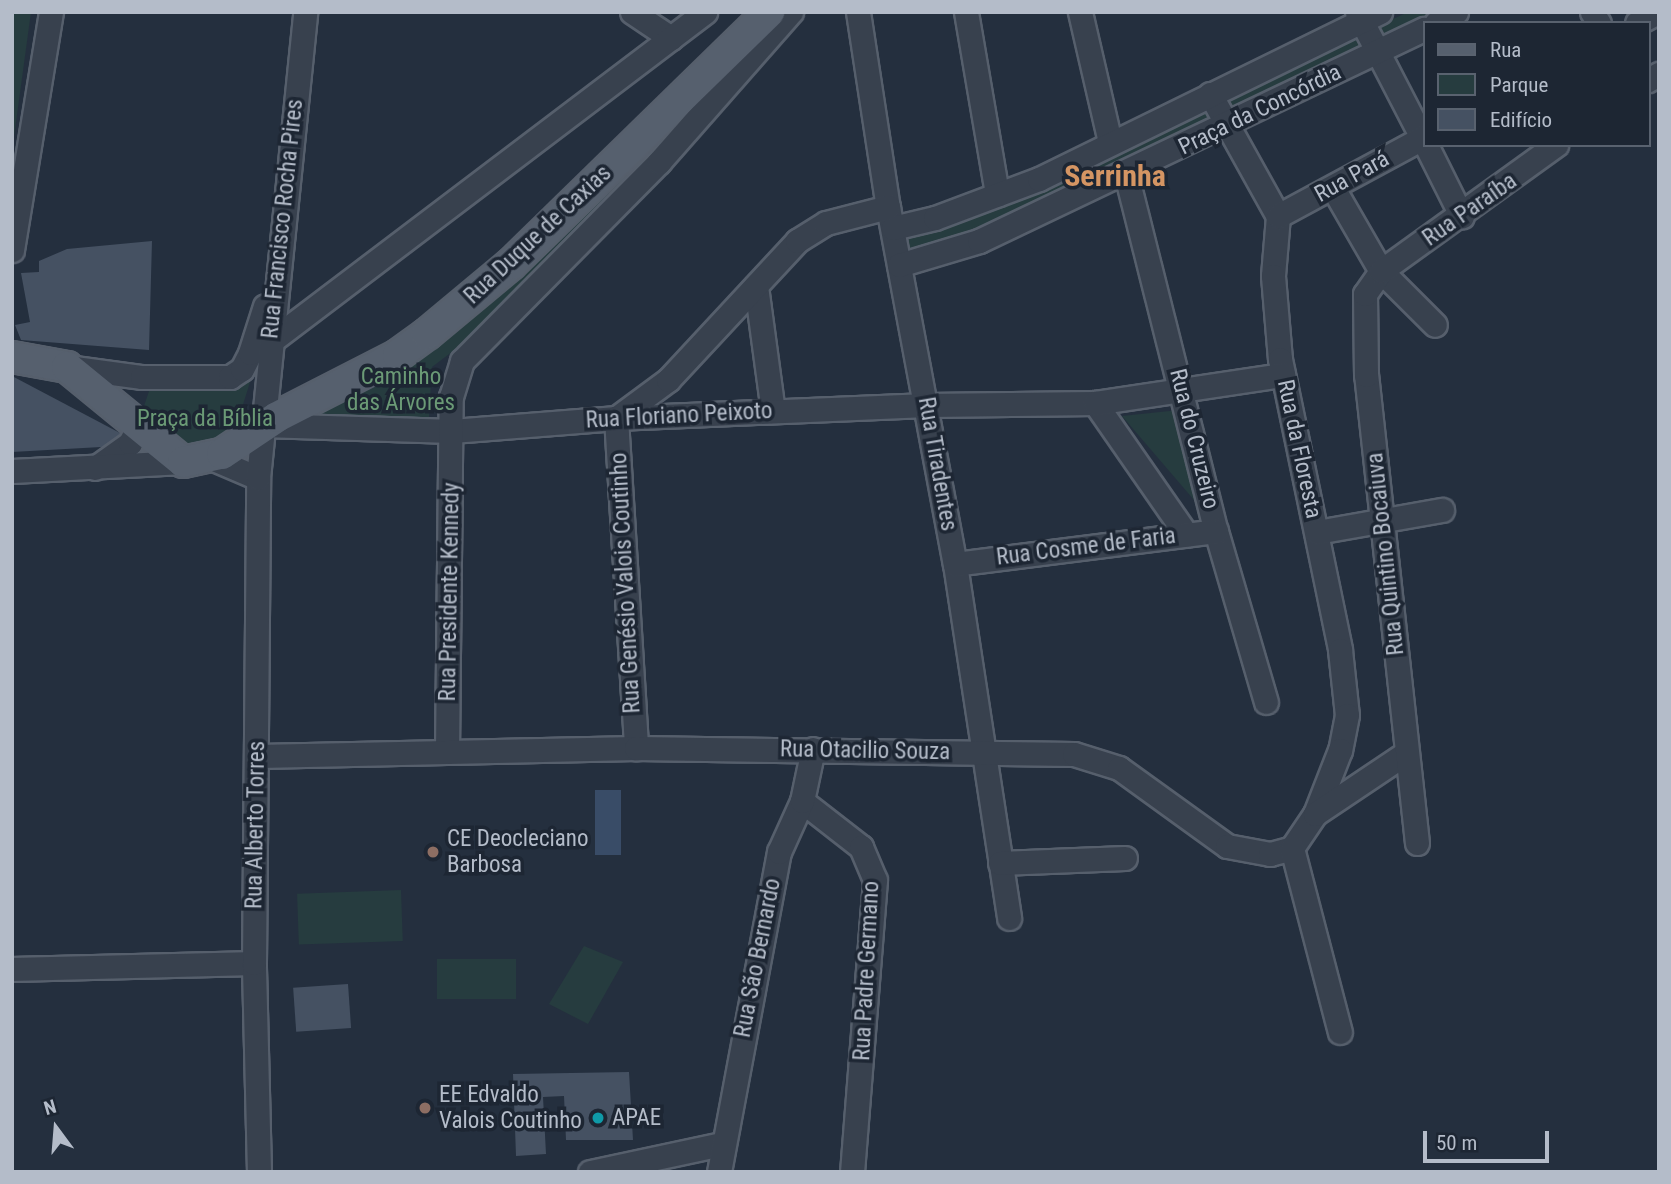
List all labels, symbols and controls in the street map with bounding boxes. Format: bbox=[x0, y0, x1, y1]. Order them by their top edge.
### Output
legend bbox=[1422, 21, 1650, 147]
text: Rua bbox=[1490, 38, 1521, 62]
street label: Praça da Concórdia bbox=[1174, 59, 1346, 161]
text: Parque bbox=[1490, 73, 1548, 97]
street label: Rua Francisco Rocha Pires bbox=[257, 98, 309, 340]
text: Edifício bbox=[1490, 108, 1552, 132]
street label: Rua Pará bbox=[1310, 145, 1394, 209]
district label: Serrinha bbox=[1064, 158, 1166, 194]
street label: Rua Duque de Caxias bbox=[459, 160, 617, 310]
street label: Rua Paraíba bbox=[1418, 168, 1522, 252]
park label: Caminho das Árvores bbox=[347, 363, 455, 417]
street label: Rua do Cruzeiro bbox=[1163, 366, 1225, 512]
street label: Rua da Floresta bbox=[1271, 377, 1327, 521]
street label: Rua Tiradentes bbox=[912, 395, 962, 533]
street label: Rua Floriano Peixoto bbox=[585, 397, 773, 435]
park label: Praça da Bíblia bbox=[137, 405, 273, 433]
street label: Rua Quintino Bocaiuva bbox=[1362, 451, 1410, 657]
street label: Rua Genésio Valois Coutinho bbox=[605, 452, 647, 714]
street label: Rua Presidente Kennedy bbox=[434, 482, 466, 702]
street label: Rua Cosme de Faria bbox=[995, 522, 1177, 572]
street label: Rua Otacilio Souza bbox=[780, 736, 950, 766]
street label: Rua Alberto Torres bbox=[241, 740, 271, 910]
place label: CE Deocleciano Barbosa bbox=[447, 825, 588, 879]
marker: CE Deocleciano Barbosa bbox=[425, 844, 441, 860]
street label: Rua São Bernardo bbox=[729, 876, 787, 1040]
street label: Rua Padre Germano bbox=[849, 880, 885, 1062]
place label: EE Edvaldo Valois Coutinho bbox=[439, 1081, 582, 1135]
north arrow bbox=[21, 1093, 91, 1163]
text: N bbox=[41, 1095, 59, 1120]
marker: EE Edvaldo Valois Coutinho bbox=[417, 1100, 433, 1116]
place label: APAE bbox=[612, 1104, 661, 1132]
marker: APAE bbox=[590, 1110, 606, 1126]
scale bar bbox=[1426, 1118, 1552, 1162]
text: 50 m bbox=[1436, 1131, 1477, 1155]

